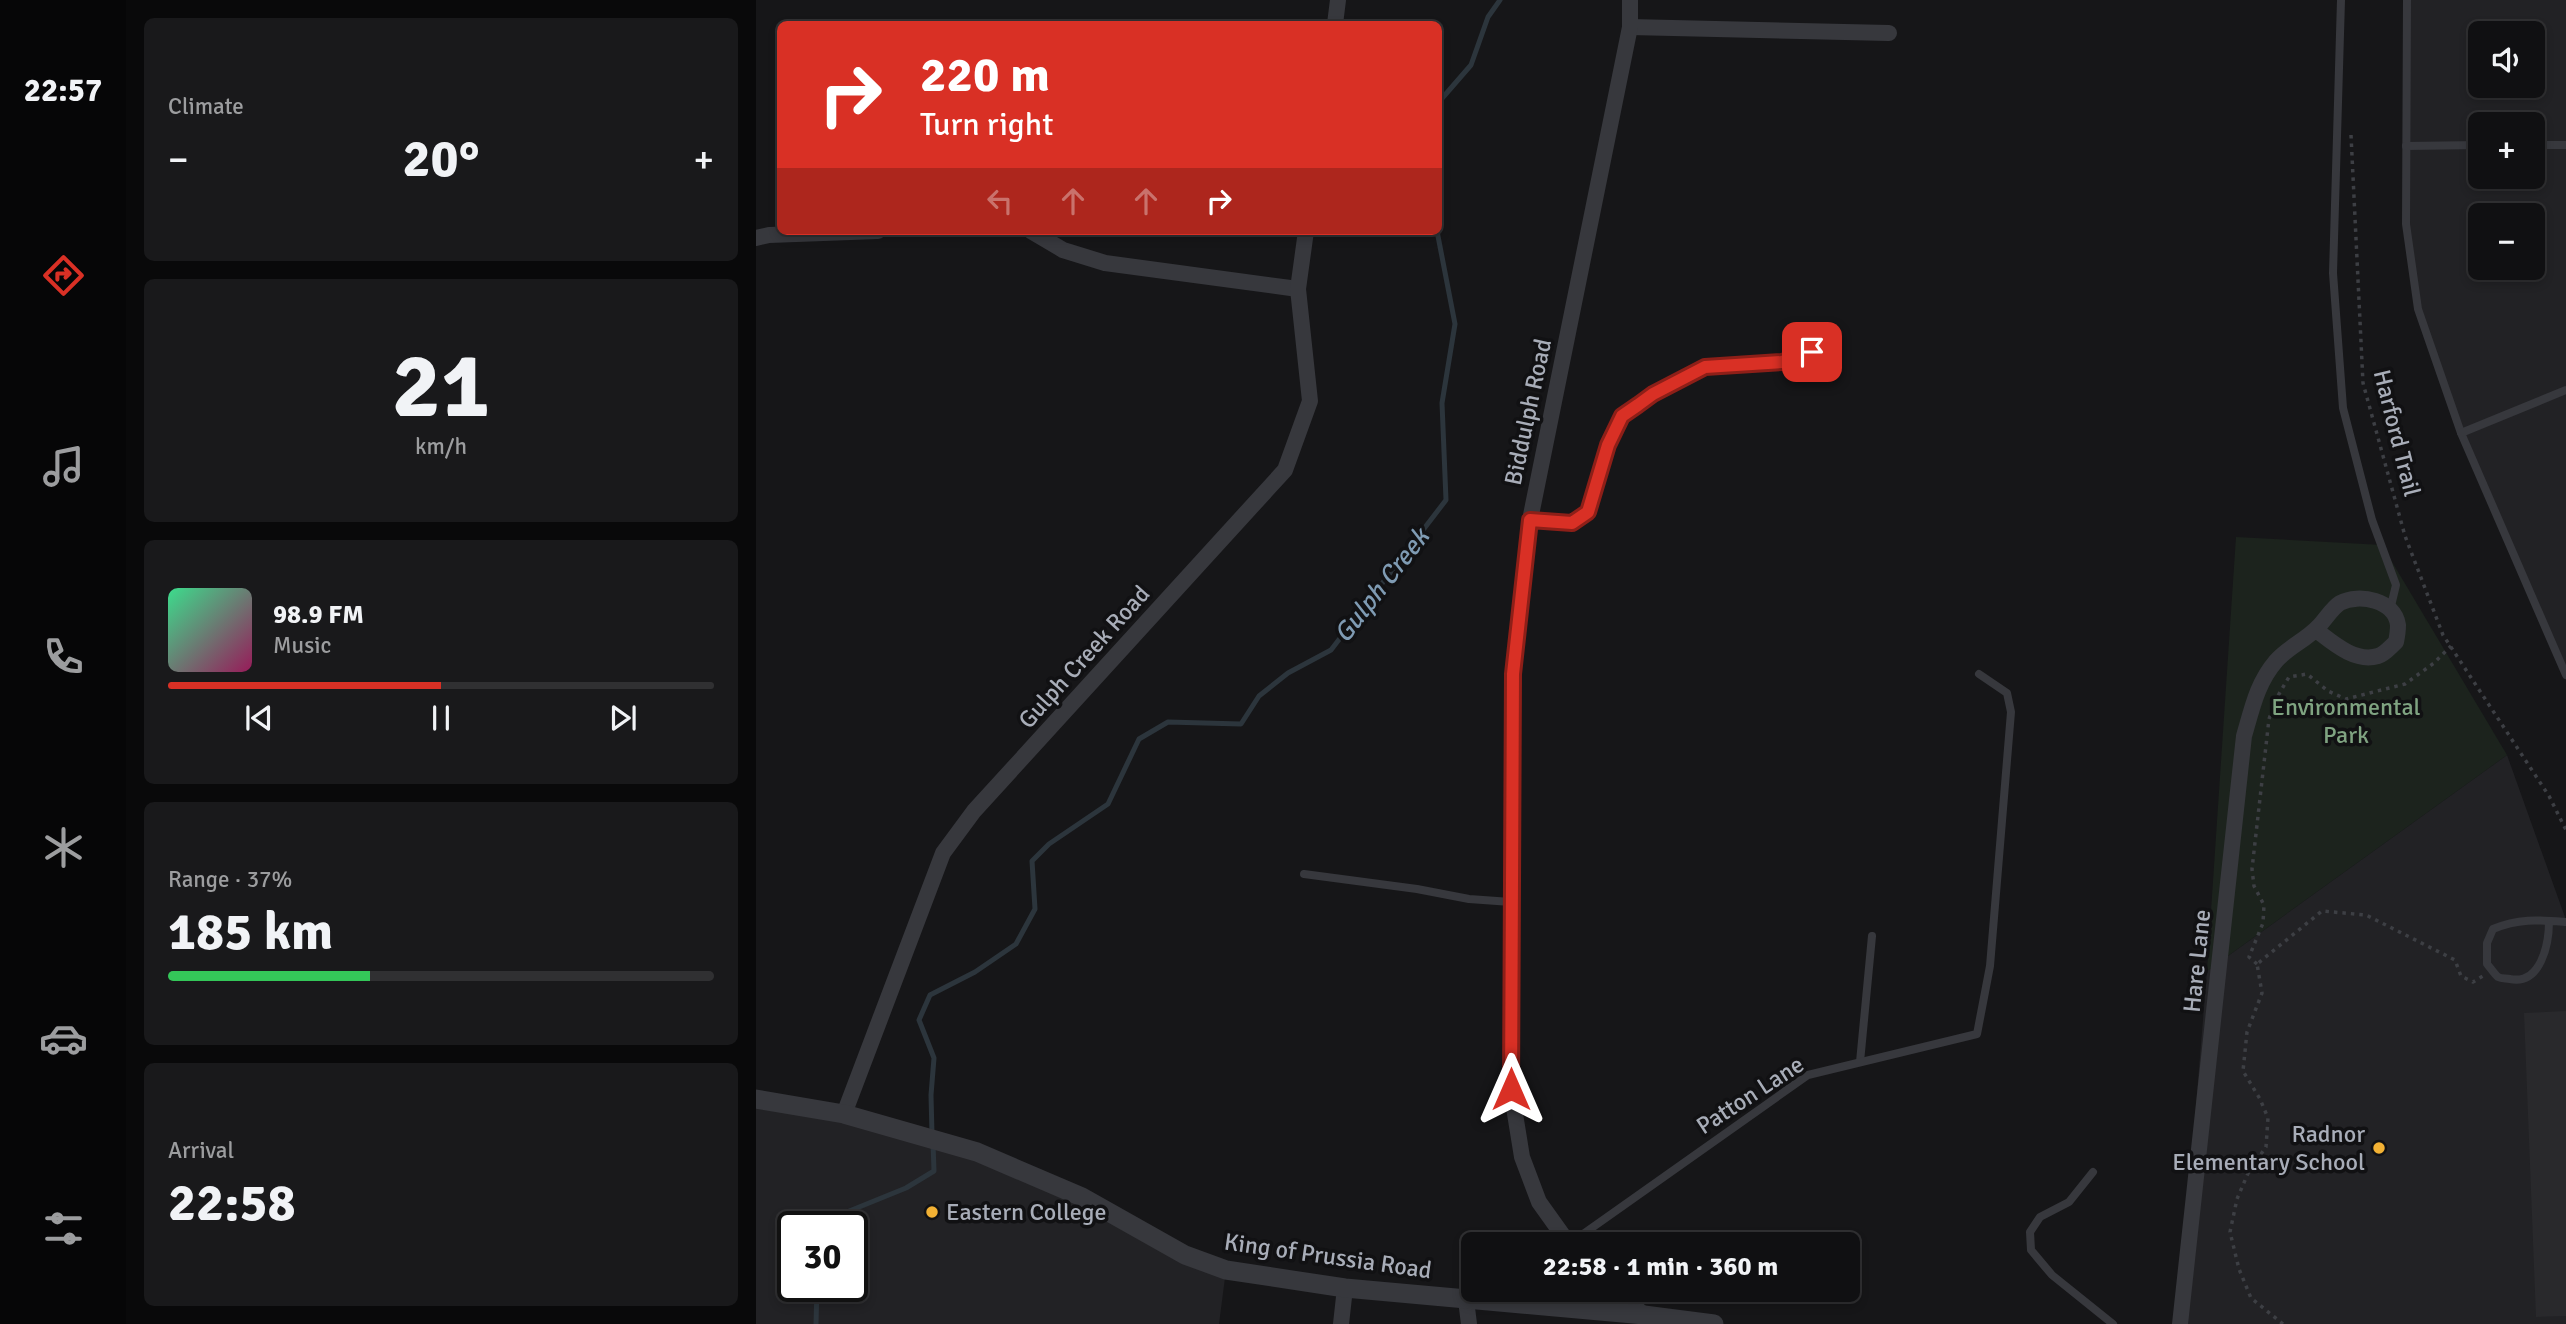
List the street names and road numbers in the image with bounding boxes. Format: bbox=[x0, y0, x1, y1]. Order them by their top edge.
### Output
street label: Biddulph Road bbox=[1498, 336, 1558, 488]
street label: Harford Trail bbox=[2367, 366, 2427, 500]
street label: Gulph Creek Road bbox=[1012, 579, 1156, 735]
street label: Hare Lane bbox=[2177, 908, 2217, 1014]
street label: Patton Lane bbox=[1691, 1049, 1809, 1141]
street label: King of Prussia Road bbox=[1222, 1227, 1434, 1285]

